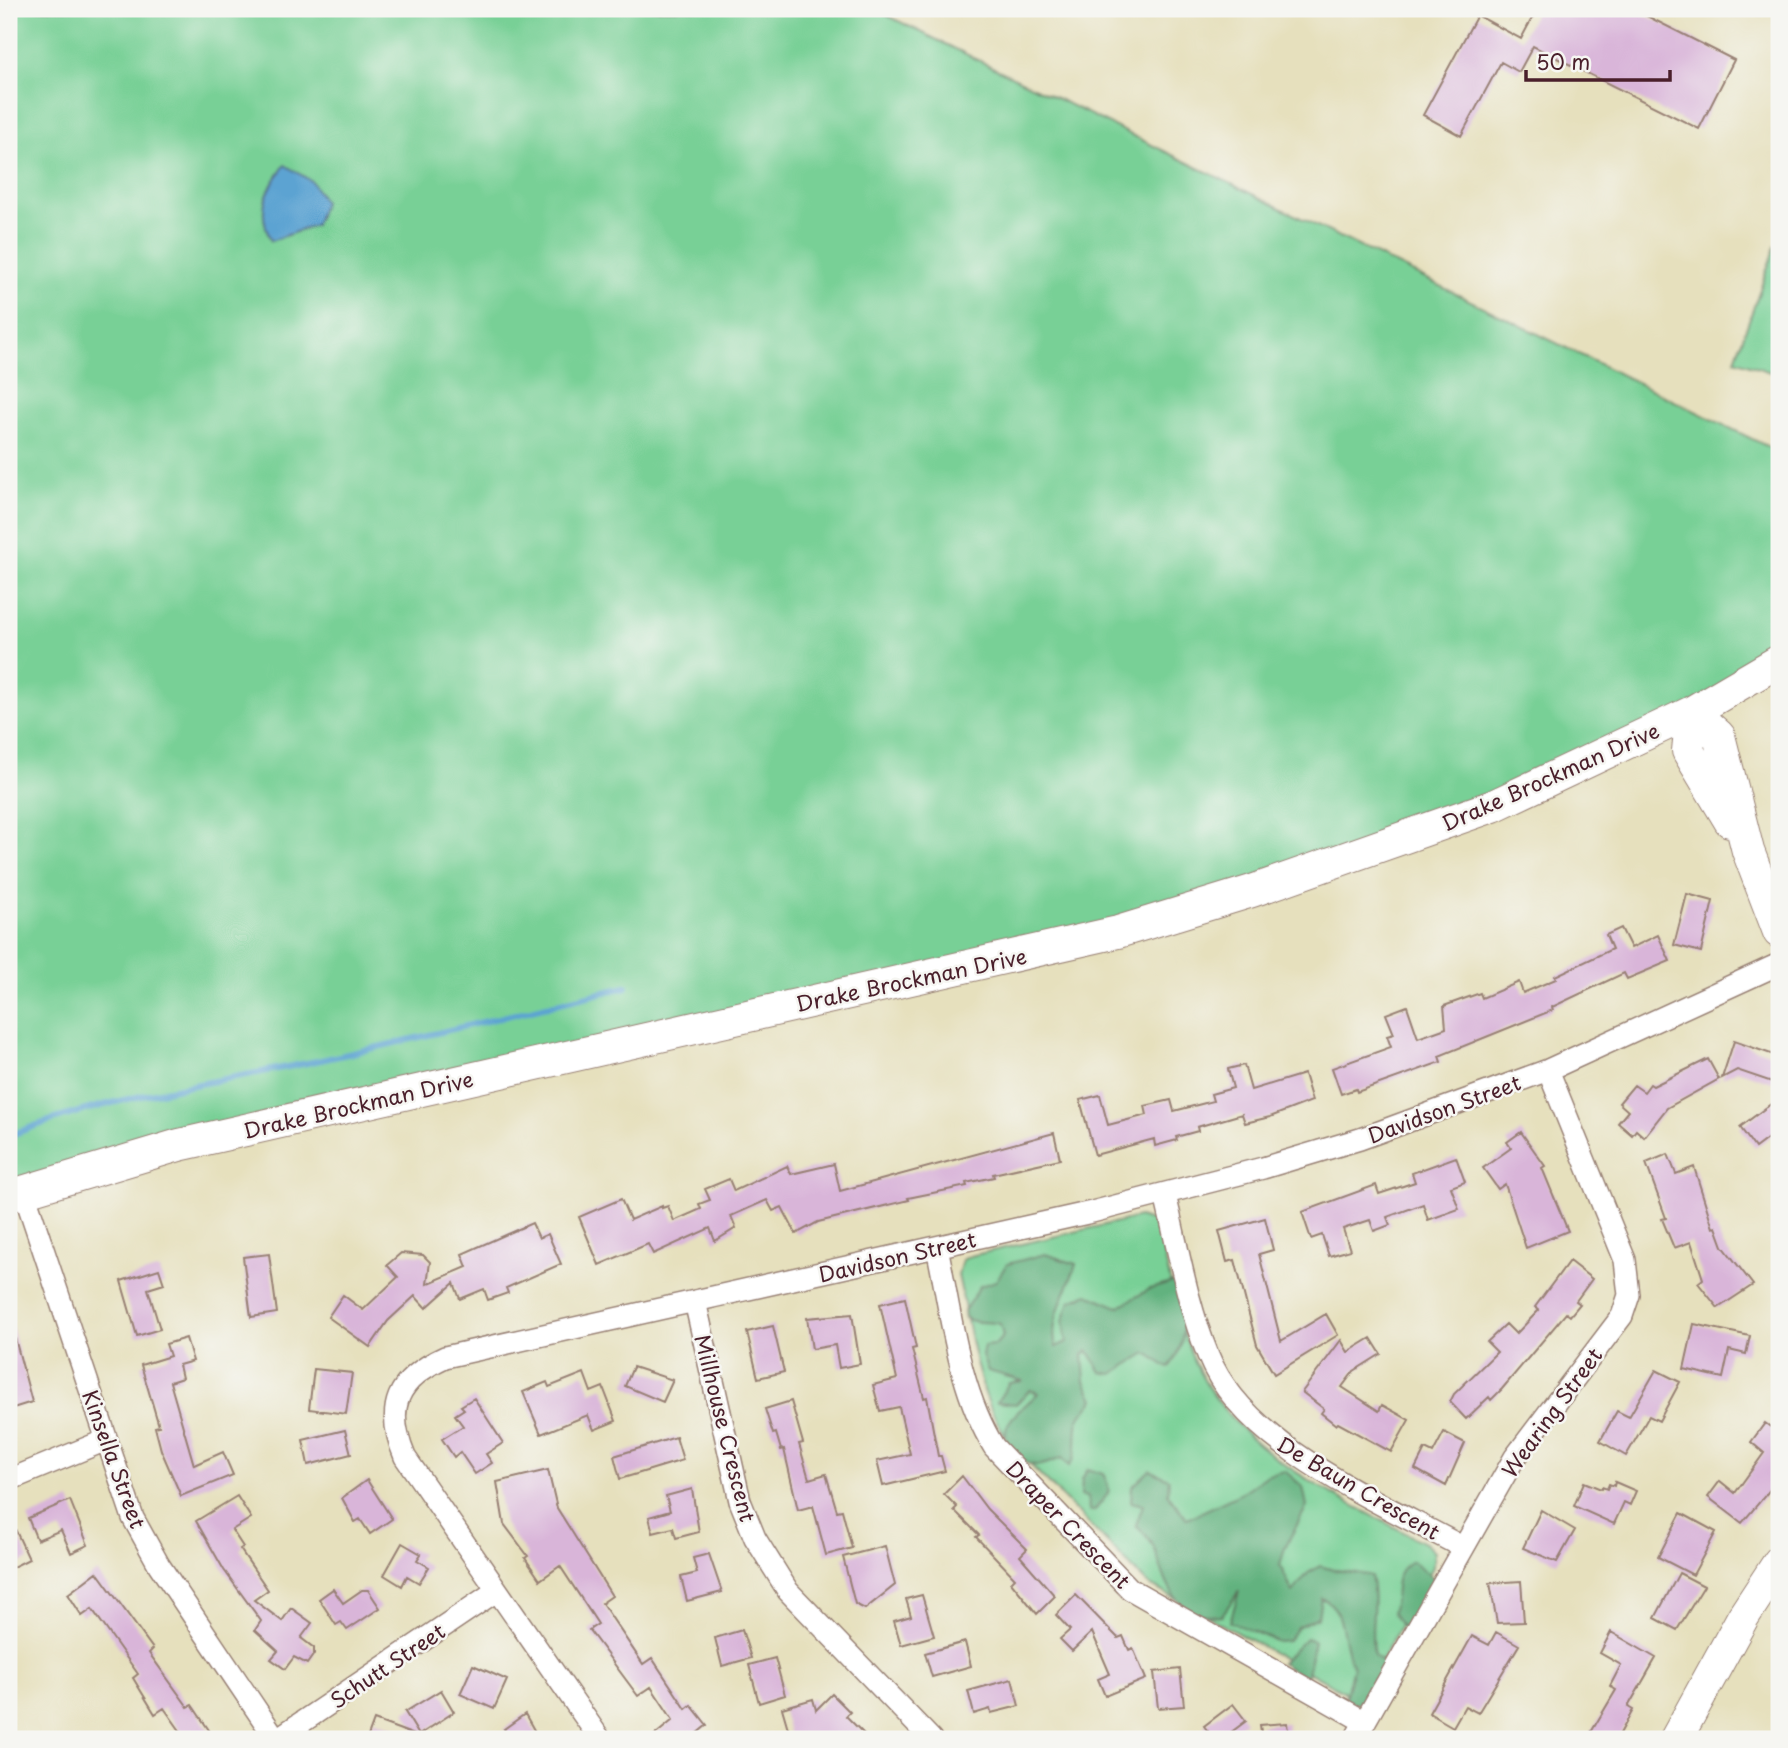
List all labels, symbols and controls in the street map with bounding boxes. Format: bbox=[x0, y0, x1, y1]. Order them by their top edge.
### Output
scale bar bbox=[1526, 38, 1669, 82]
text: 50 m bbox=[1536, 45, 1590, 77]
street label: Drake Brockman Drive bbox=[1436, 714, 1664, 838]
street label: Drake Brockman Drive bbox=[793, 939, 1029, 1019]
street label: Drake Brockman Drive bbox=[240, 1062, 476, 1146]
street label: Davidson Street bbox=[1363, 1065, 1525, 1151]
street label: Davidson Street bbox=[815, 1222, 979, 1290]
street label: Millhouse Crescent bbox=[687, 1331, 765, 1525]
street label: Wearing Street bbox=[1493, 1340, 1609, 1484]
street label: Kinsella Street bbox=[75, 1385, 155, 1533]
street label: De Baun Crescent bbox=[1271, 1427, 1447, 1547]
street label: Draper Crescent bbox=[999, 1453, 1139, 1595]
street label: Schutt Street bbox=[323, 1615, 451, 1715]

